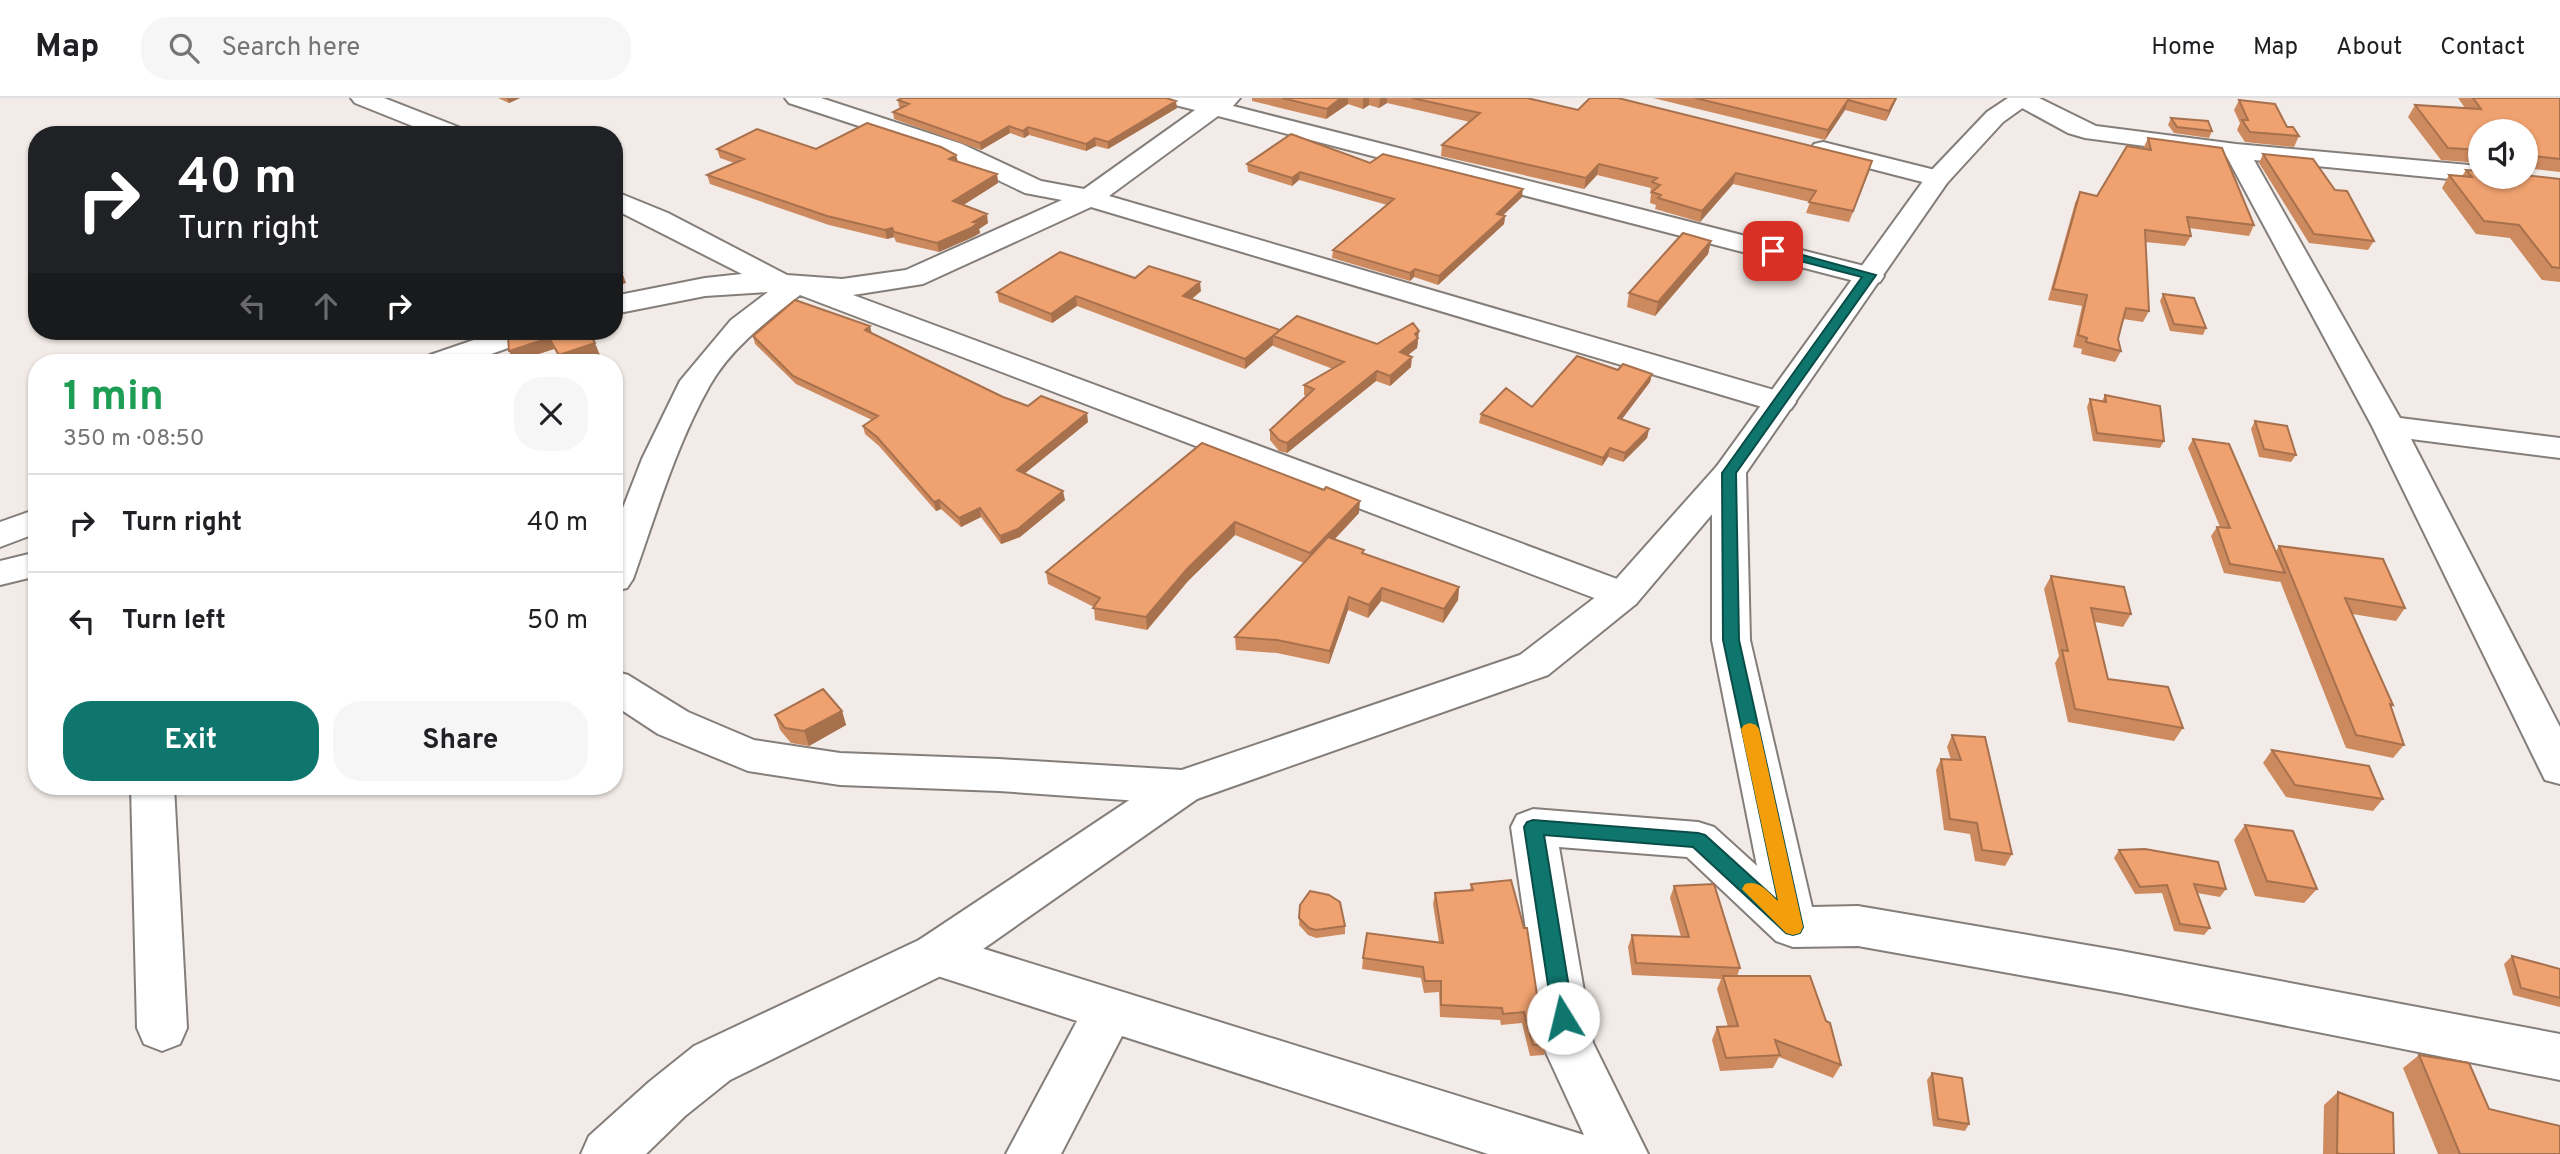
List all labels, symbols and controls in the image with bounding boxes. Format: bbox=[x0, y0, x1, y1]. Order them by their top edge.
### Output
search box bbox=[141, 17, 631, 80]
text: Map bbox=[35, 27, 99, 69]
icon: search bbox=[165, 29, 203, 67]
text: Search here bbox=[221, 32, 360, 65]
text: Home bbox=[2151, 33, 2215, 63]
text: Map bbox=[2253, 33, 2298, 63]
text: About bbox=[2336, 33, 2402, 63]
text: Contact bbox=[2440, 33, 2525, 63]
map controls bbox=[2468, 119, 2538, 189]
button: sound bbox=[2468, 119, 2538, 189]
text: 40 m bbox=[178, 149, 297, 211]
icon: right bbox=[63, 154, 154, 245]
text: Turn right bbox=[178, 210, 320, 250]
pin bbox=[1743, 221, 1803, 281]
icon: arrive bbox=[1754, 232, 1792, 270]
icon: left bbox=[234, 287, 272, 325]
icon: ahead bbox=[307, 287, 345, 325]
icon: right bbox=[380, 287, 418, 325]
text: 1 min bbox=[63, 372, 164, 425]
button: close bbox=[514, 377, 588, 451]
text: 350 m · 08:50 bbox=[63, 425, 205, 454]
icon: right bbox=[63, 504, 101, 542]
text: Turn right bbox=[122, 507, 242, 540]
text: 40 m bbox=[527, 507, 588, 540]
icon: left bbox=[63, 602, 101, 640]
text: Turn left bbox=[122, 605, 226, 638]
text: 50 m bbox=[527, 605, 588, 638]
button: Exit bbox=[63, 701, 319, 781]
button: Share bbox=[333, 701, 588, 781]
position arrow bbox=[1526, 981, 1600, 1055]

